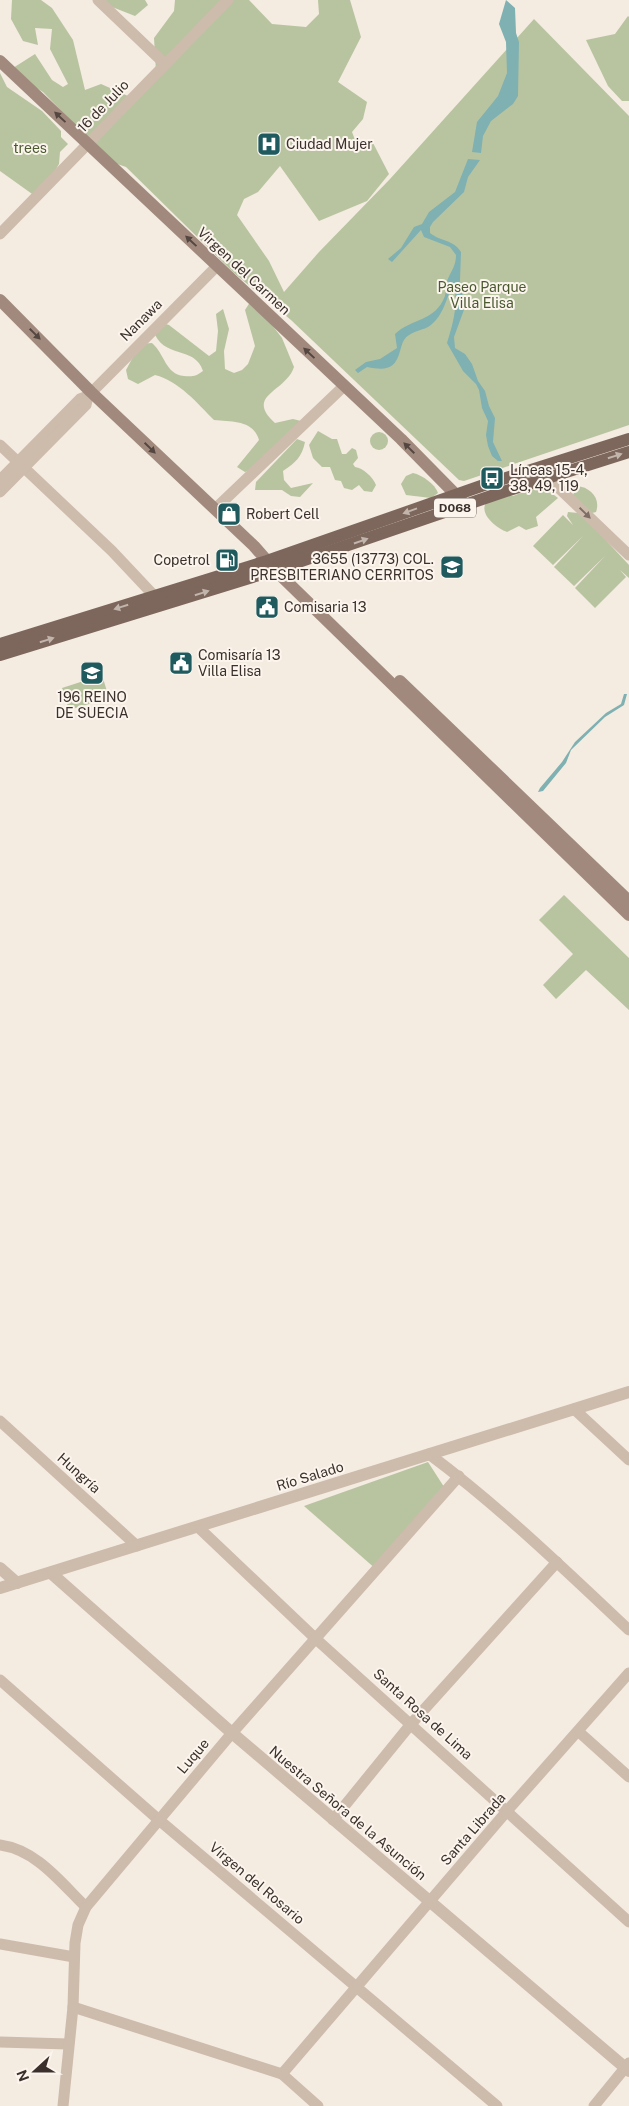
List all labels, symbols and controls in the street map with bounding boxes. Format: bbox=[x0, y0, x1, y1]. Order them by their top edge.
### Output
street label: 16 de Julio bbox=[74, 76, 132, 135]
one-way arrow bbox=[54, 111, 66, 123]
hospital icon: Ciudad Mujer bbox=[256, 131, 282, 157]
place label: Ciudad Mujer bbox=[286, 136, 373, 152]
park label: trees bbox=[13, 140, 47, 156]
street label: Virgen del Carmen bbox=[194, 224, 294, 318]
one-way arrow bbox=[185, 235, 197, 247]
park label: Paseo Parque Villa Elisa bbox=[438, 279, 527, 311]
street label: Nanawa bbox=[117, 296, 165, 344]
one-way arrow bbox=[28, 328, 40, 340]
one-way arrow bbox=[303, 347, 315, 359]
one-way arrow bbox=[144, 442, 156, 454]
one-way arrow bbox=[403, 442, 415, 454]
one-way arrow bbox=[607, 452, 622, 459]
place label: Líneas 15-4, 38, 49, 119 bbox=[510, 462, 588, 494]
bus stop icon: Líneas 15-4, 38, 49, 119 bbox=[479, 465, 505, 491]
road number: D068 bbox=[434, 498, 476, 518]
shop icon: Robert Cell bbox=[216, 501, 242, 527]
place label: Robert Cell bbox=[246, 506, 319, 522]
one-way arrow bbox=[402, 507, 417, 515]
one-way arrow bbox=[579, 507, 591, 519]
one-way arrow bbox=[354, 537, 369, 545]
fuel station icon: Copetrol bbox=[214, 547, 240, 573]
place label: 3655 (13773) COL. PRESBITERIANO CERRITOS bbox=[250, 551, 434, 583]
place label: Copetrol bbox=[154, 552, 210, 568]
school or university icon: 3655 (13773) COL. PRESBITERIANO CERRITOS bbox=[439, 554, 465, 580]
one-way arrow bbox=[195, 588, 210, 596]
public building icon: Comisaria 13 bbox=[254, 594, 280, 620]
place label: Comisaria 13 bbox=[284, 599, 367, 615]
one-way arrow bbox=[113, 603, 128, 611]
one-way arrow bbox=[39, 636, 54, 644]
place label: Comisaría 13 Villa Elisa bbox=[198, 647, 281, 679]
public building icon: Comisaría 13 Villa Elisa bbox=[168, 650, 194, 676]
school or university icon: 196 REINO DE SUECIA bbox=[79, 660, 105, 686]
place label: 196 REINO DE SUECIA bbox=[55, 689, 129, 721]
street label: Hungría bbox=[54, 1450, 104, 1496]
street label: Río Salado bbox=[275, 1458, 346, 1494]
street label: Santa Rosa de Lima bbox=[370, 1665, 476, 1763]
street label: Luque bbox=[174, 1735, 212, 1777]
street label: Nuestra Señora de la Asunción bbox=[266, 1743, 430, 1883]
street label: Santa Librada bbox=[437, 1790, 509, 1868]
street label: Virgen del Rosario bbox=[206, 1839, 308, 1927]
north arrow bbox=[10, 2046, 60, 2096]
text: N bbox=[13, 2068, 32, 2084]

